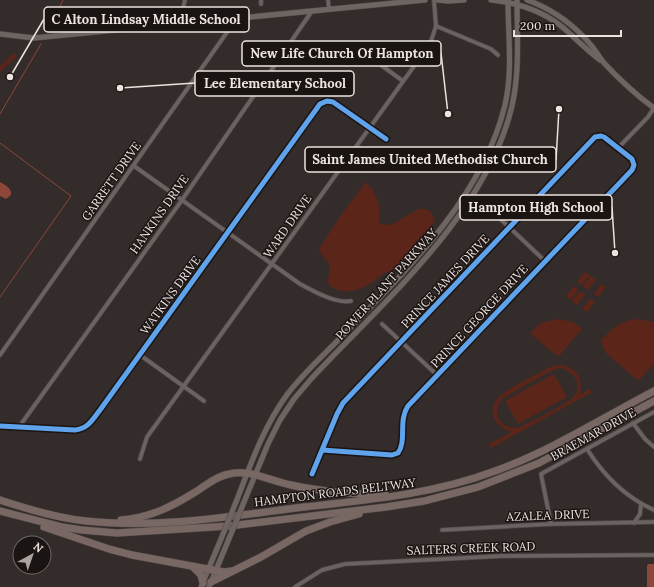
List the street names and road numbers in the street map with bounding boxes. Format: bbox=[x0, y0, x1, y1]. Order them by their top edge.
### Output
street label: GARRETT DRIVE bbox=[78, 138, 144, 224]
street label: HANKINS DRIVE bbox=[126, 172, 192, 256]
street label: WARD DRIVE bbox=[260, 191, 314, 261]
street label: POWER PLANT PARKWAY bbox=[332, 225, 440, 343]
street label: PRINCE JAMES DRIVE bbox=[398, 231, 492, 331]
street label: WATKINS DRIVE bbox=[137, 253, 203, 337]
street label: PRINCE GEORGE DRIVE bbox=[427, 261, 531, 371]
street label: BRAEMAR DRIVE bbox=[548, 404, 638, 464]
street label: HAMPTON ROADS BELTWAY bbox=[253, 475, 417, 509]
street label: AZALEA DRIVE bbox=[505, 506, 590, 524]
street label: SALTERS CREEK ROAD bbox=[406, 538, 536, 558]

